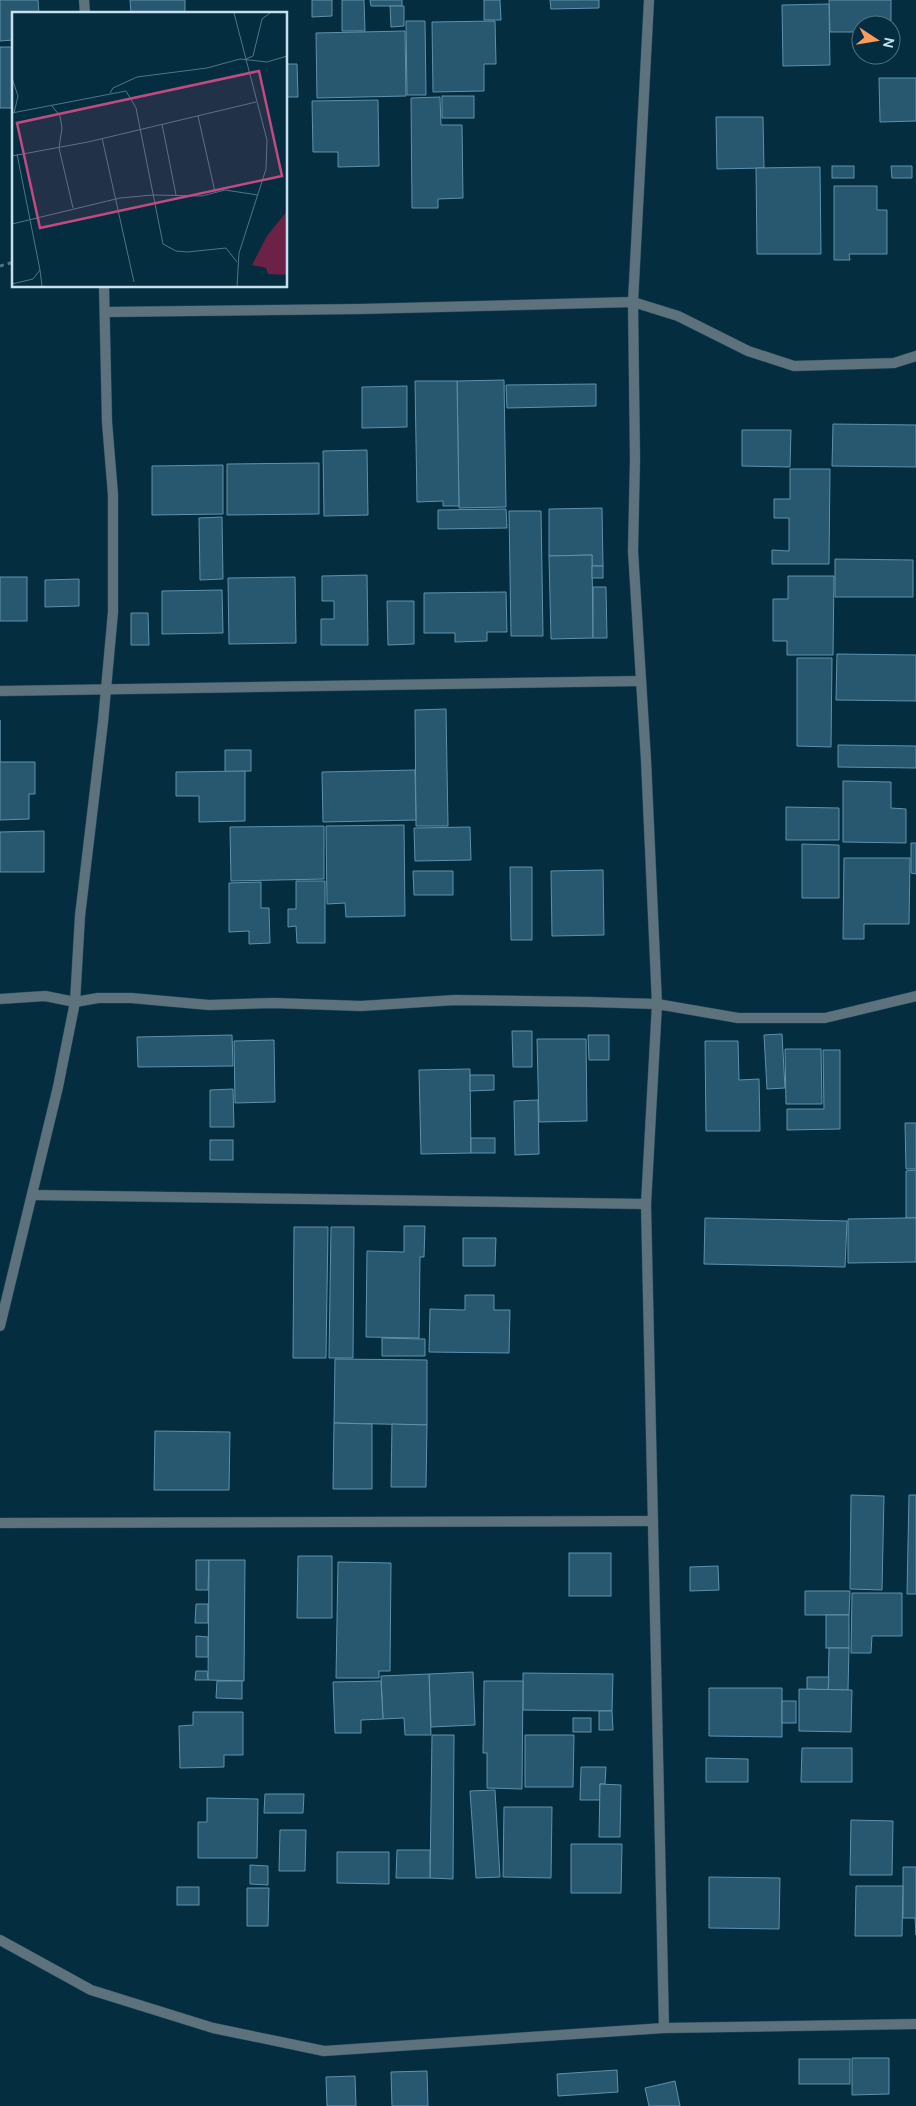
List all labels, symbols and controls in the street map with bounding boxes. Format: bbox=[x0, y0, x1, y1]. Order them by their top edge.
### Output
inset map bbox=[12, 12, 288, 288]
north arrow bbox=[851, 15, 901, 65]
text: N bbox=[879, 36, 899, 50]

